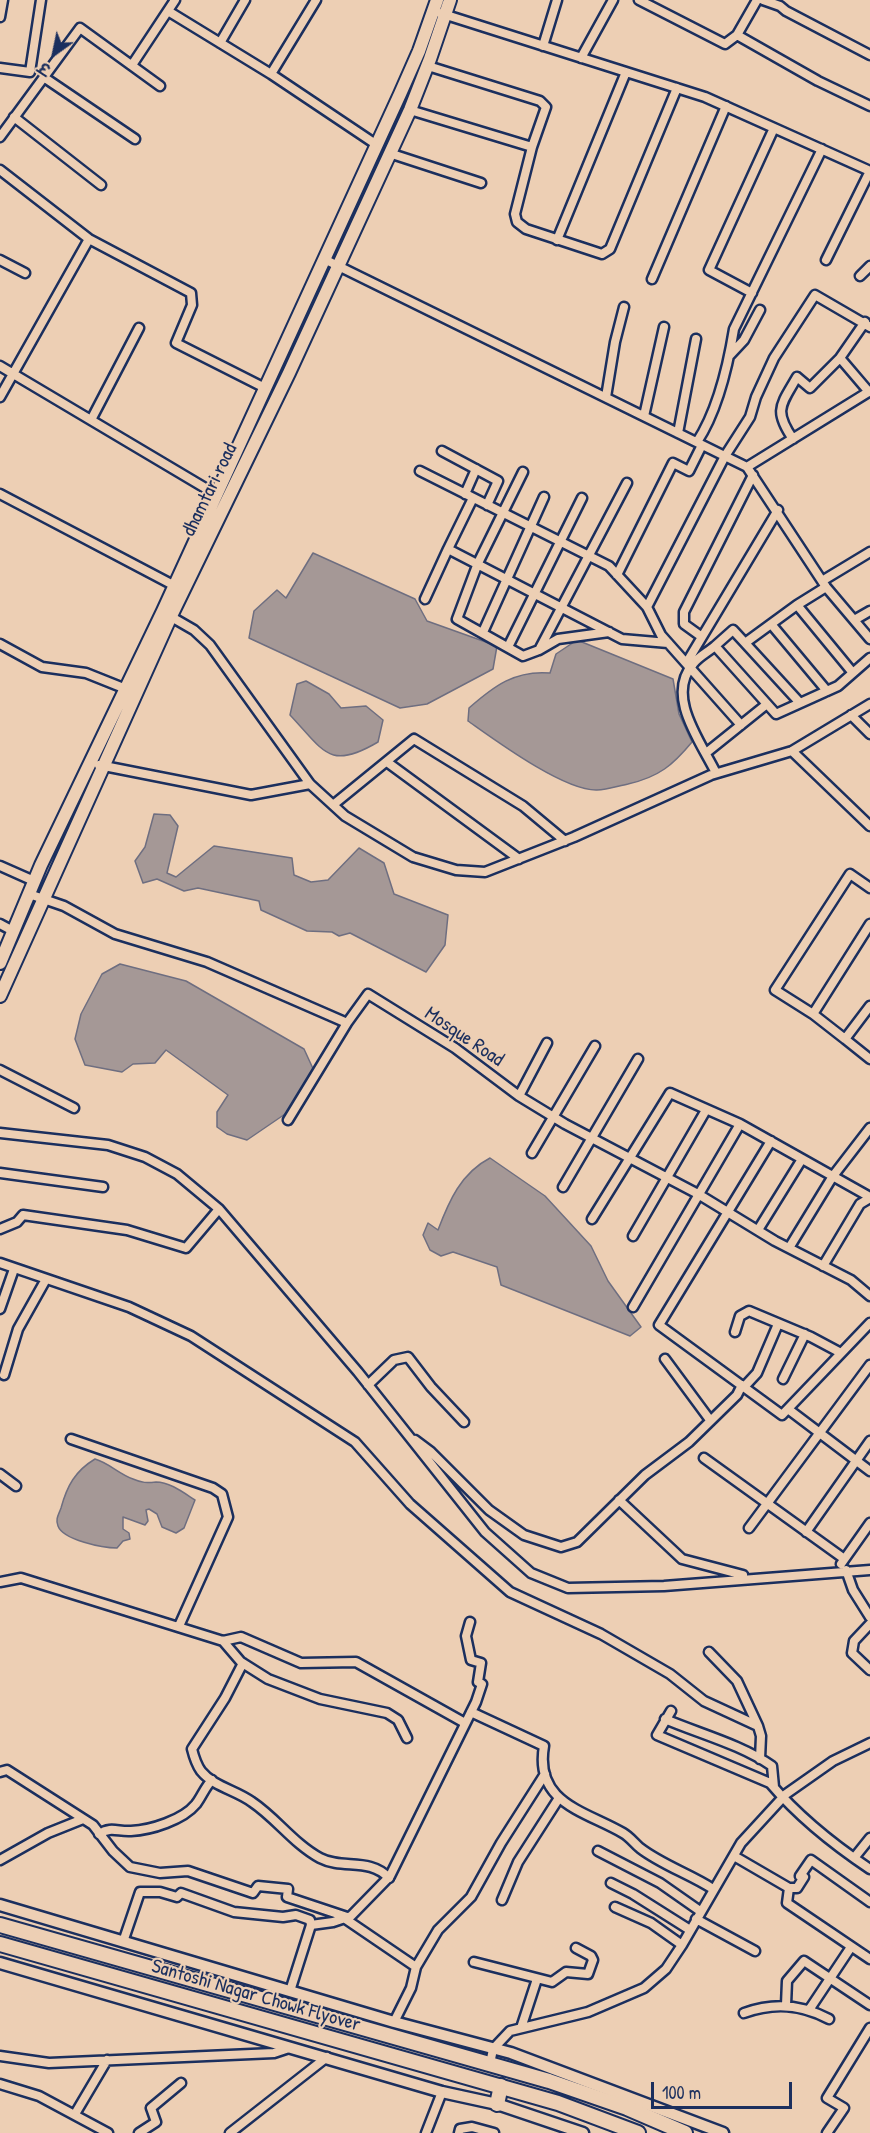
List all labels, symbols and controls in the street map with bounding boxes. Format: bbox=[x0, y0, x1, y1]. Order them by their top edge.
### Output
north arrow bbox=[24, 24, 84, 84]
text: उ bbox=[34, 57, 55, 81]
street label: dhamtari road bbox=[177, 440, 243, 540]
street label: Mosque Road bbox=[420, 1002, 508, 1072]
street label: Santoshi Nagar Chowk Flyover bbox=[149, 1955, 363, 2037]
scale bar bbox=[654, 2070, 795, 2108]
text: 100 m bbox=[662, 2080, 701, 2105]

